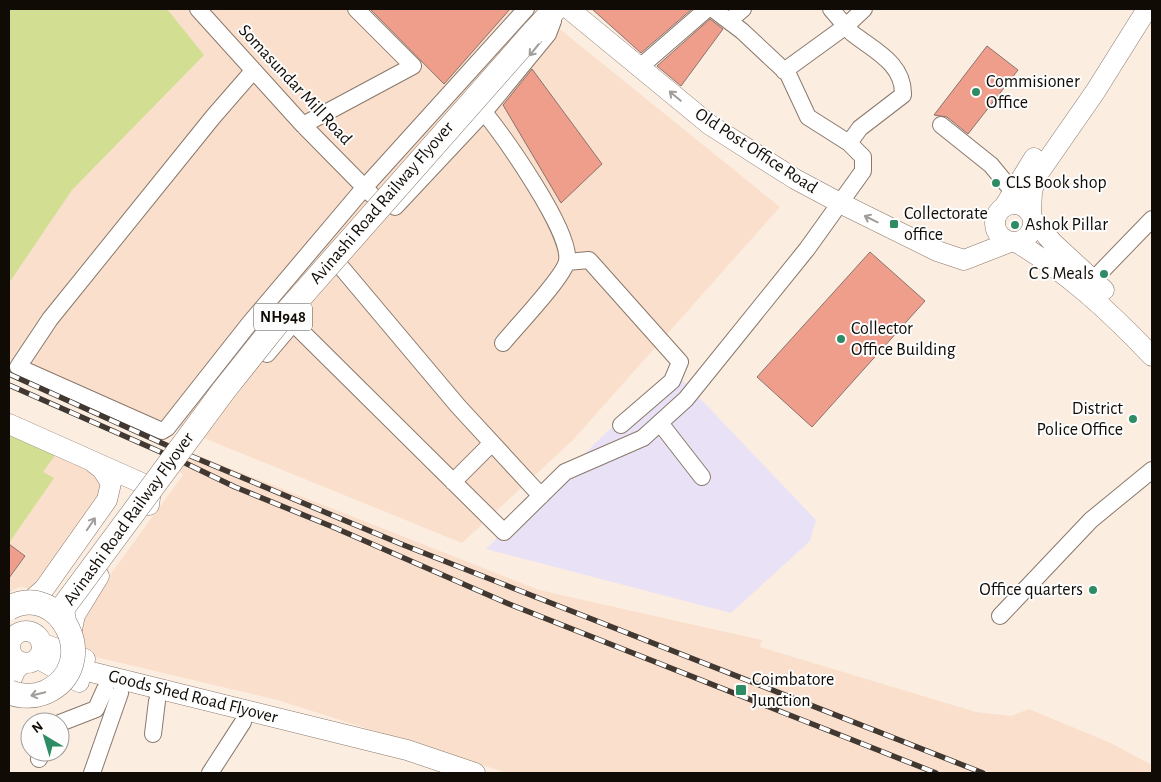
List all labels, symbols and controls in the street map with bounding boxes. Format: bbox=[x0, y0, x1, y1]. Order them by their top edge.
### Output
street label: Somasundar Mill Road bbox=[235, 21, 355, 149]
one-way arrow bbox=[529, 44, 540, 57]
place label: Commisioner Office bbox=[986, 73, 1080, 112]
marker: Commisioner Office bbox=[970, 86, 982, 98]
one-way arrow bbox=[669, 90, 682, 101]
street label: Old Post Office Road bbox=[692, 105, 820, 197]
street label: Avinashi Road Railway Flyover bbox=[307, 118, 457, 288]
place label: CLS Book shop bbox=[1006, 174, 1107, 192]
marker: CLS Book shop bbox=[990, 177, 1002, 189]
place label: Collectorate office bbox=[904, 205, 988, 244]
one-way arrow bbox=[864, 214, 879, 223]
place label: Ashok Pillar bbox=[1025, 216, 1108, 234]
marker: Collectorate office bbox=[888, 218, 900, 230]
marker: Ashok Pillar bbox=[1009, 219, 1021, 231]
place label: C S Meals bbox=[1029, 265, 1094, 283]
marker: C S Meals bbox=[1098, 268, 1110, 280]
road number: NH948 bbox=[254, 304, 312, 330]
place label: Collector Office Building bbox=[851, 320, 956, 359]
marker: Collector Office Building bbox=[835, 333, 847, 345]
place label: District Police Office bbox=[1036, 400, 1123, 439]
marker: District Police Office bbox=[1127, 413, 1139, 425]
street label: Avinashi Road Railway Flyover bbox=[60, 429, 198, 609]
one-way arrow bbox=[86, 518, 96, 532]
place label: Office quarters bbox=[979, 581, 1083, 599]
marker: Office quarters bbox=[1087, 584, 1099, 596]
street label: Goods Shed Road Flyover bbox=[106, 667, 280, 727]
place label: Coimbatore Junction bbox=[752, 671, 834, 710]
marker: Coimbatore Junction bbox=[734, 683, 748, 697]
one-way arrow bbox=[31, 689, 47, 699]
north arrow bbox=[20, 712, 70, 762]
text: N bbox=[29, 719, 46, 736]

